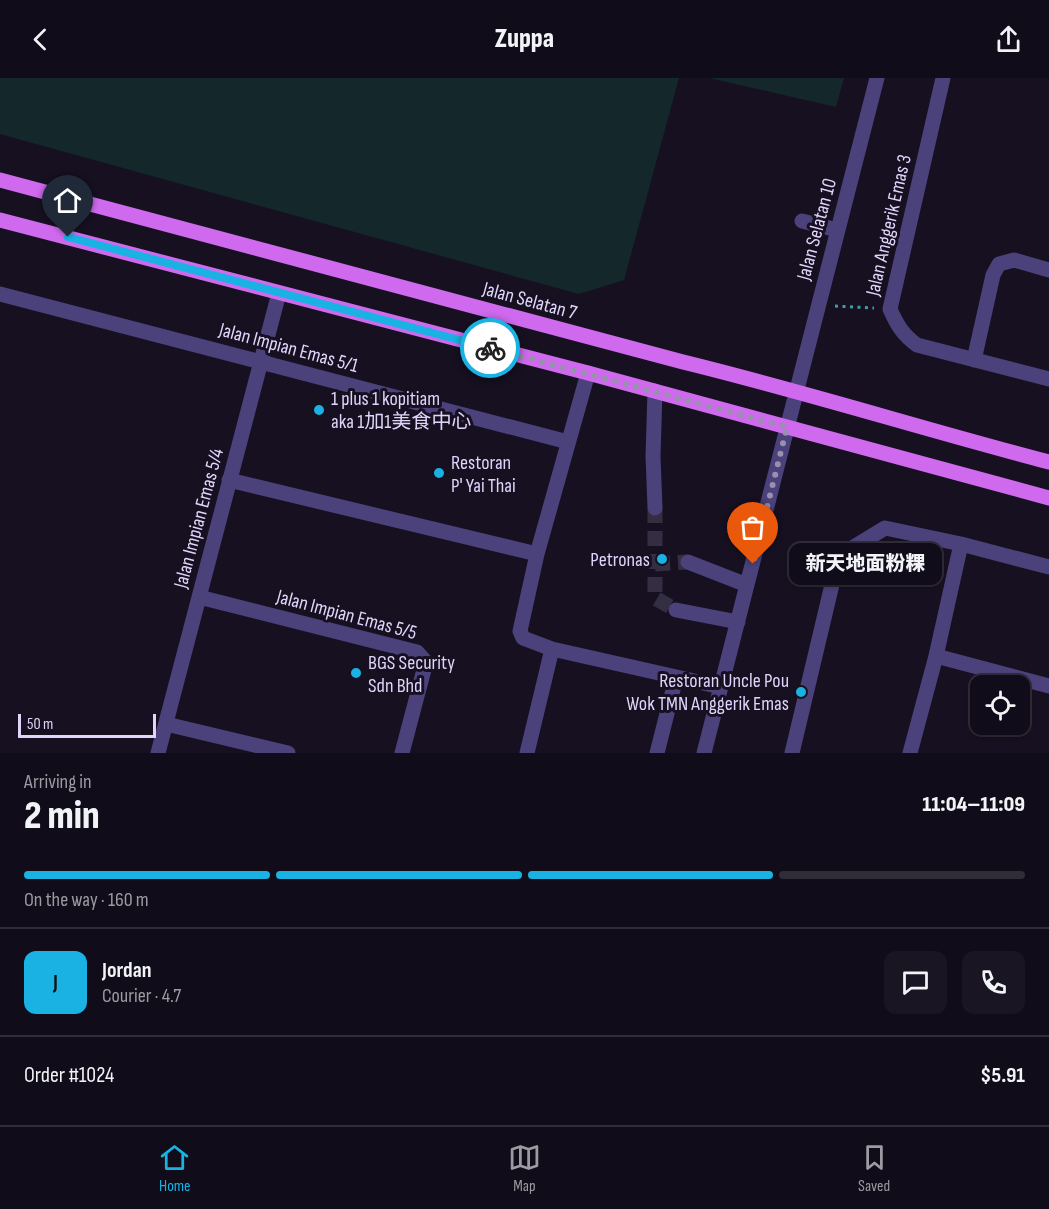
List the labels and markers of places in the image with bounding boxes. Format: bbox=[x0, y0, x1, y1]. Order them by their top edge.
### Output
pin bbox=[42, 175, 93, 237]
place label: 1 plus 1 kopitiam aka 1加1美食中心 bbox=[331, 387, 471, 434]
marker: 1 plus 1 kopitiam aka 1加1美食中心 bbox=[312, 403, 326, 417]
place label: Restoran P' Yai Thai bbox=[451, 451, 516, 498]
marker: Restoran P' Yai Thai bbox=[432, 466, 446, 480]
pin bbox=[727, 502, 778, 564]
callout: 新天地面粉粿 bbox=[789, 543, 942, 585]
place label: Petronas bbox=[590, 548, 650, 572]
marker: Petronas bbox=[655, 552, 669, 566]
place label: BGS Security Sdn Bhd bbox=[368, 651, 455, 698]
marker: BGS Security Sdn Bhd bbox=[349, 666, 363, 680]
place label: Restoran Uncle Pou Wok TMN Anggerik Emas bbox=[626, 669, 789, 716]
marker: Restoran Uncle Pou Wok TMN Anggerik Emas bbox=[794, 685, 808, 699]

